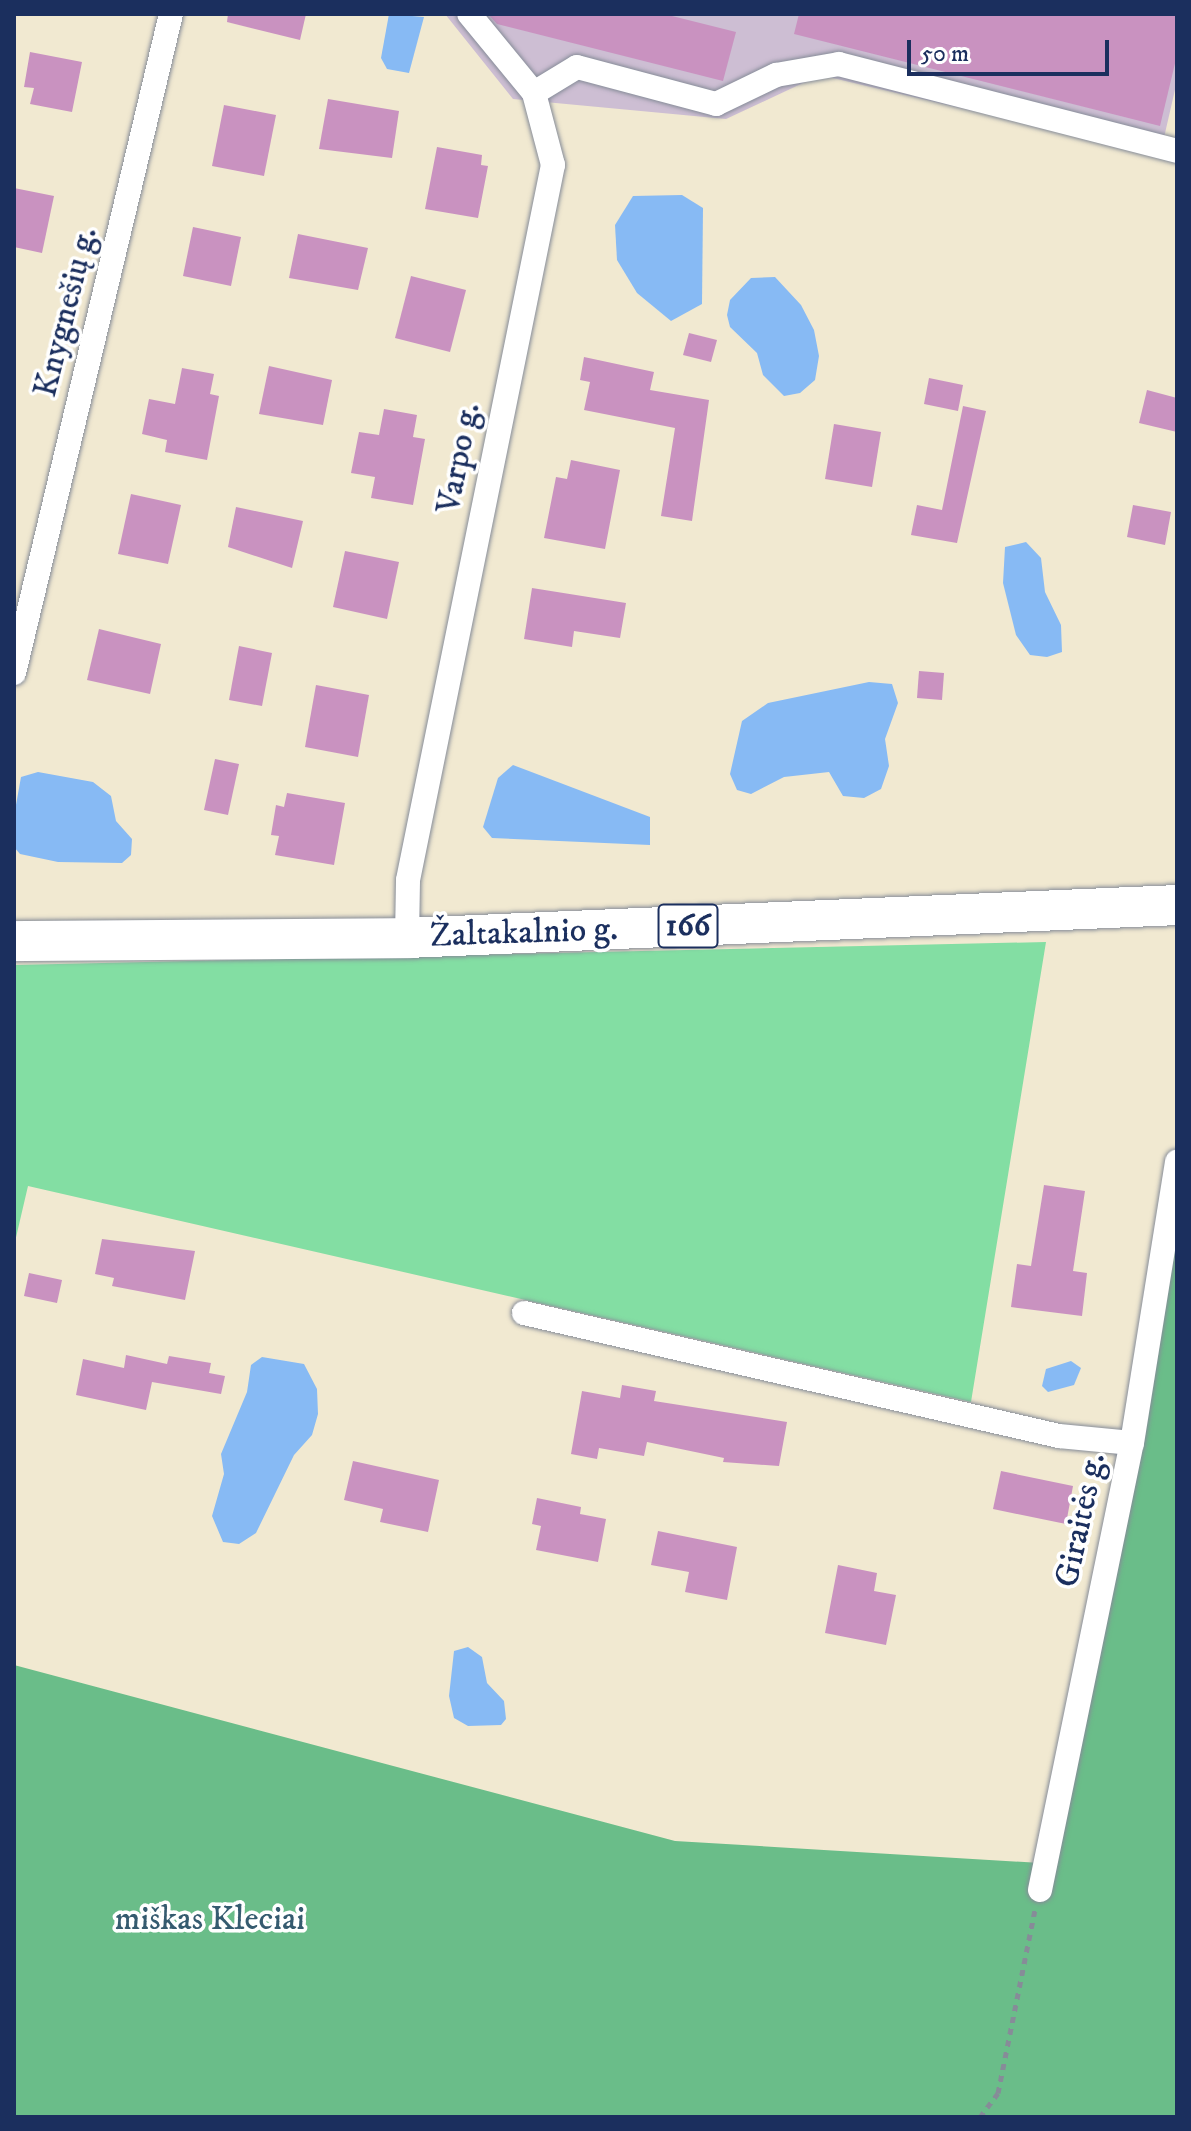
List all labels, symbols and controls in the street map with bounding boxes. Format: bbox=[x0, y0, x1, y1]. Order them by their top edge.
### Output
scale bar bbox=[911, 24, 1113, 74]
text: 50 m bbox=[921, 39, 969, 69]
street label: Knygnešių g. bbox=[25, 223, 107, 401]
street label: Varpo g. bbox=[428, 399, 490, 517]
road number: 166 bbox=[656, 898, 720, 954]
street label: Žaltakalnio g. bbox=[429, 909, 619, 957]
street label: Giraitės g. bbox=[1047, 1449, 1115, 1591]
park label: miškas Kleciai bbox=[115, 1900, 305, 1940]

